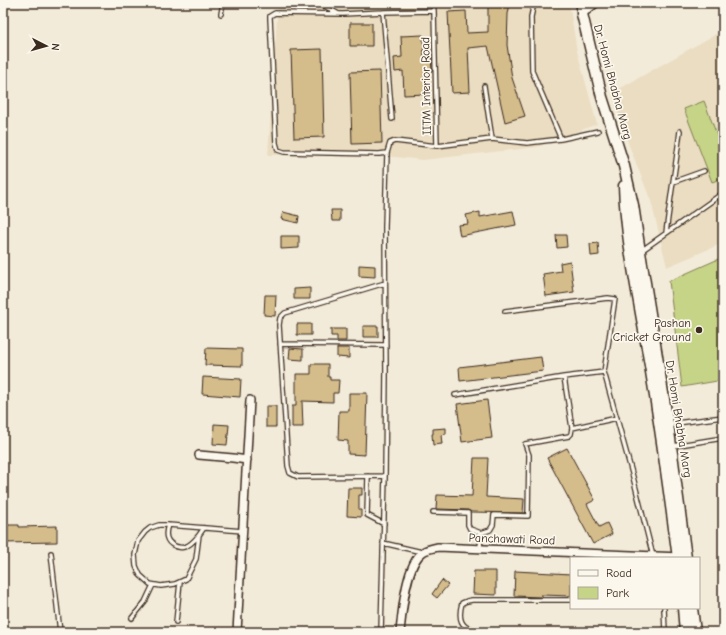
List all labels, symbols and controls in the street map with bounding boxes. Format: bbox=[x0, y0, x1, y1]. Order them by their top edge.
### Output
street label: Dr. Homi Bhabha Marg bbox=[591, 23, 635, 141]
north arrow bbox=[26, 26, 66, 66]
street label: IITM Interior Road bbox=[418, 37, 434, 135]
text: N bbox=[49, 43, 62, 51]
place label: Pashan Cricket Ground bbox=[613, 316, 691, 344]
marker: Pashan Cricket Ground bbox=[694, 325, 704, 335]
street label: Dr. Homi Bhabha Marg bbox=[663, 359, 695, 479]
street label: Panchawati Road bbox=[468, 530, 556, 548]
legend bbox=[570, 557, 700, 609]
text: Road bbox=[606, 566, 632, 580]
text: Park bbox=[606, 586, 629, 600]

